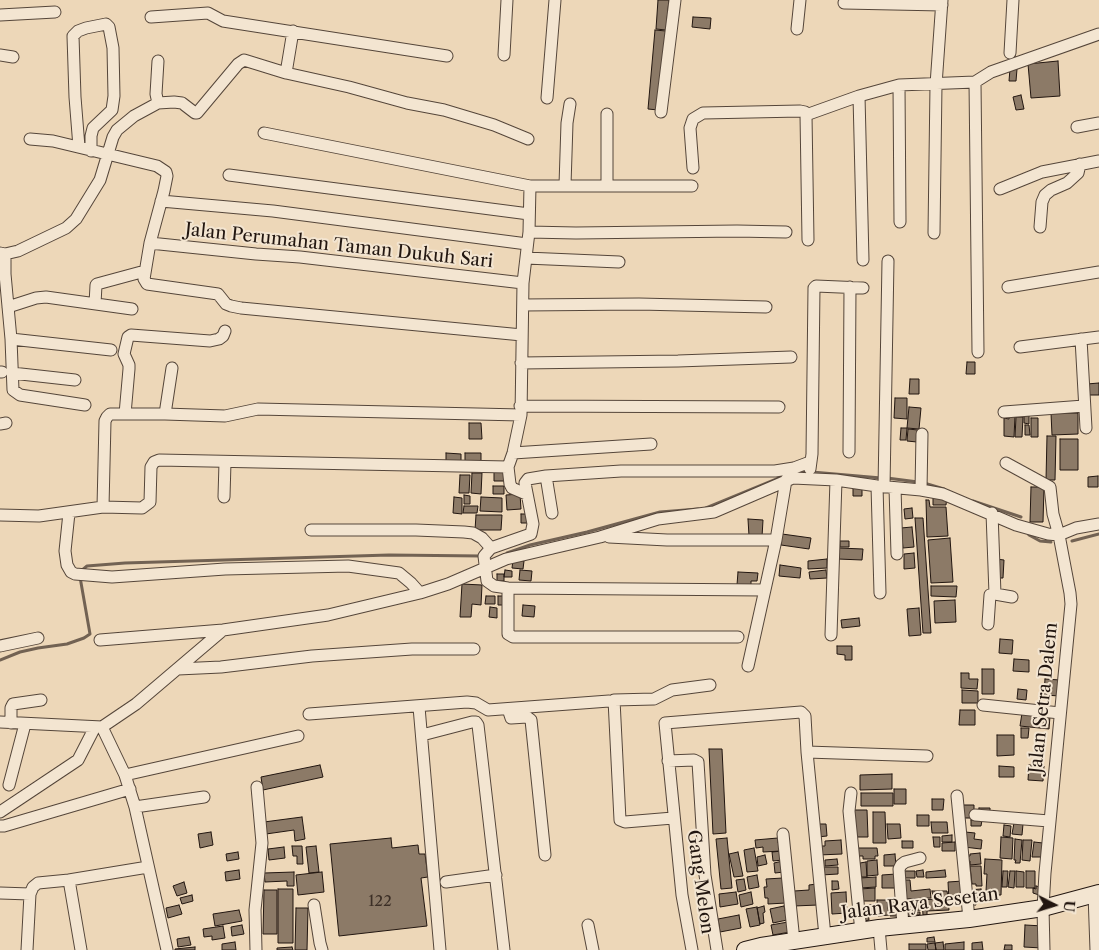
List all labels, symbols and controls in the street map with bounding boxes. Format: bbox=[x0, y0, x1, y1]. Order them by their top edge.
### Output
street label: Jalan Perumahan Taman Dukuh Sari bbox=[184, 219, 494, 273]
street label: Jalan Setra Dalem bbox=[1025, 621, 1063, 775]
street label: Gang Melon bbox=[682, 828, 718, 936]
north arrow bbox=[1029, 880, 1079, 930]
street label: Jalan Raya Sesetan bbox=[840, 884, 1000, 924]
house number: 122 bbox=[368, 893, 392, 911]
text: U bbox=[1059, 900, 1078, 913]

